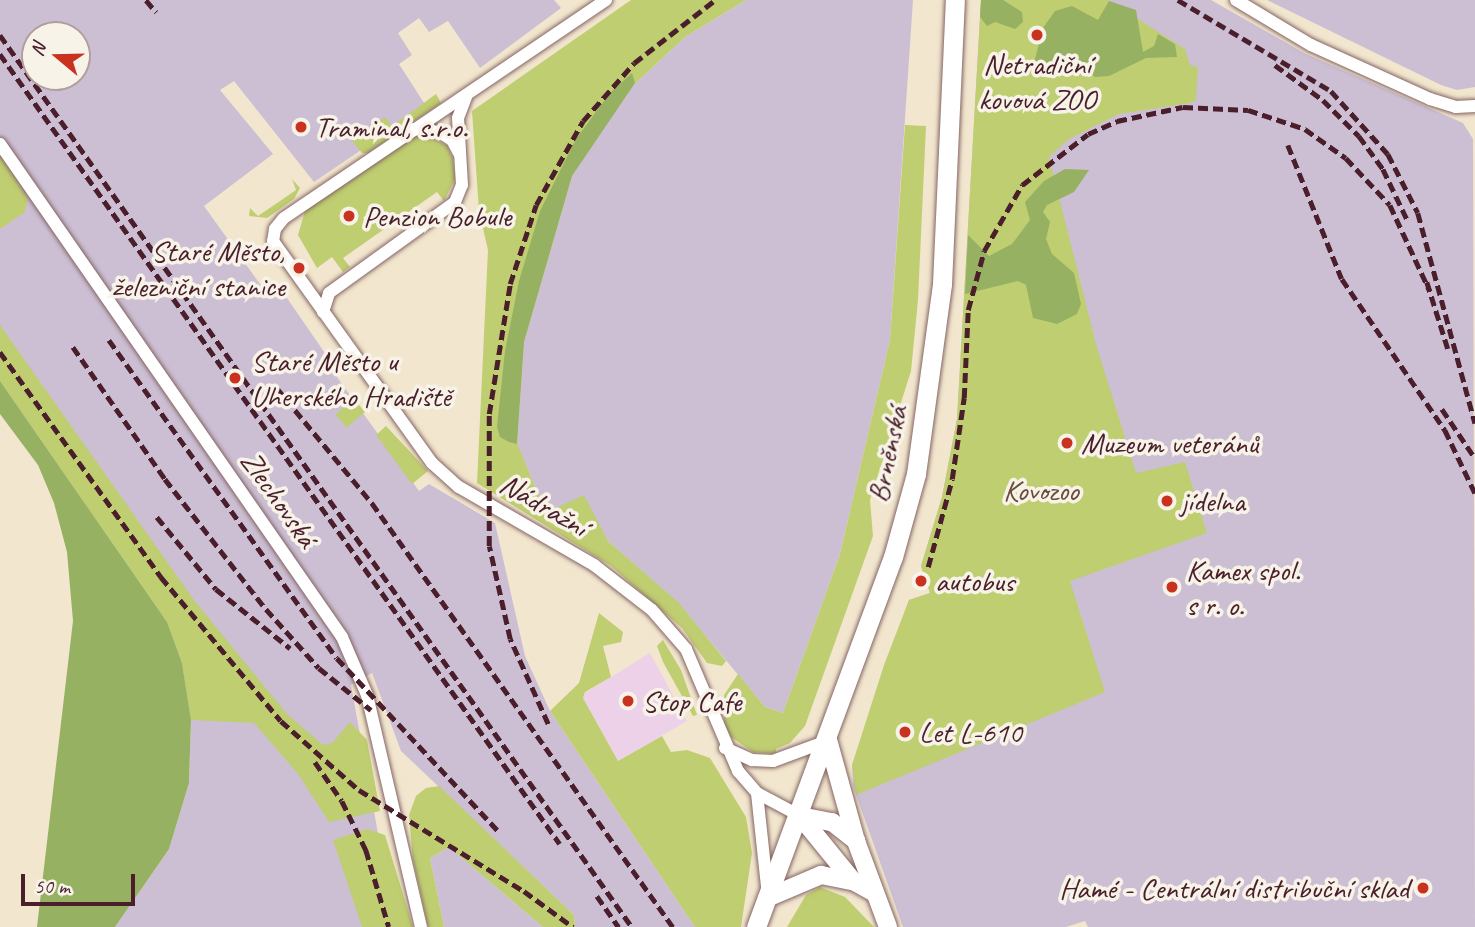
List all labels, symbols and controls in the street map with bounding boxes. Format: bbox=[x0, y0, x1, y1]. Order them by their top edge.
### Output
north arrow bbox=[21, 21, 91, 91]
marker: Netradiční kovová ZOO bbox=[1029, 27, 1045, 43]
text: N bbox=[25, 40, 51, 59]
place label: Netradiční kovová ZOO bbox=[978, 46, 1096, 116]
place label: Traminal, s.r.o. bbox=[315, 109, 468, 145]
marker: Traminal, s.r.o. bbox=[293, 119, 309, 135]
place label: Penzion Bobule bbox=[363, 198, 511, 234]
marker: Penzion Bobule bbox=[341, 208, 357, 224]
place label: Staré Město, železniční stanice bbox=[112, 233, 285, 304]
marker: Staré Město, železniční stanice bbox=[291, 260, 307, 276]
place label: Staré Město u Uherského Hradiště bbox=[251, 343, 451, 414]
marker: Staré Město u Uherského Hradiště bbox=[225, 368, 245, 388]
street label: Brněnská bbox=[859, 403, 915, 505]
place label: Muzeum veteránů bbox=[1081, 425, 1258, 461]
marker: Muzeum veteránů bbox=[1059, 435, 1075, 451]
street label: Zlechovská bbox=[233, 444, 325, 554]
street label: Nádražní bbox=[494, 466, 594, 544]
park label: Kovozoo bbox=[1003, 472, 1079, 508]
place label: jídelna bbox=[1181, 483, 1245, 519]
marker: jídelna bbox=[1159, 493, 1175, 509]
place label: Kamex spol. s r. o. bbox=[1186, 552, 1300, 622]
place label: autobus bbox=[935, 563, 1014, 599]
marker: autobus bbox=[913, 573, 929, 589]
marker: Kamex spol. s r. o. bbox=[1164, 579, 1180, 595]
place label: Stop Cafe bbox=[642, 683, 742, 719]
marker: Stop Cafe bbox=[620, 693, 636, 709]
place label: Let L-610 bbox=[919, 714, 1022, 750]
marker: Let L-610 bbox=[897, 724, 913, 740]
scale bar bbox=[24, 860, 138, 904]
place label: Hamé - Centrální distribuční sklad bbox=[1059, 870, 1409, 906]
text: 50 m bbox=[34, 873, 70, 899]
marker: Hamé - Centrální distribuční sklad bbox=[1415, 880, 1431, 896]

